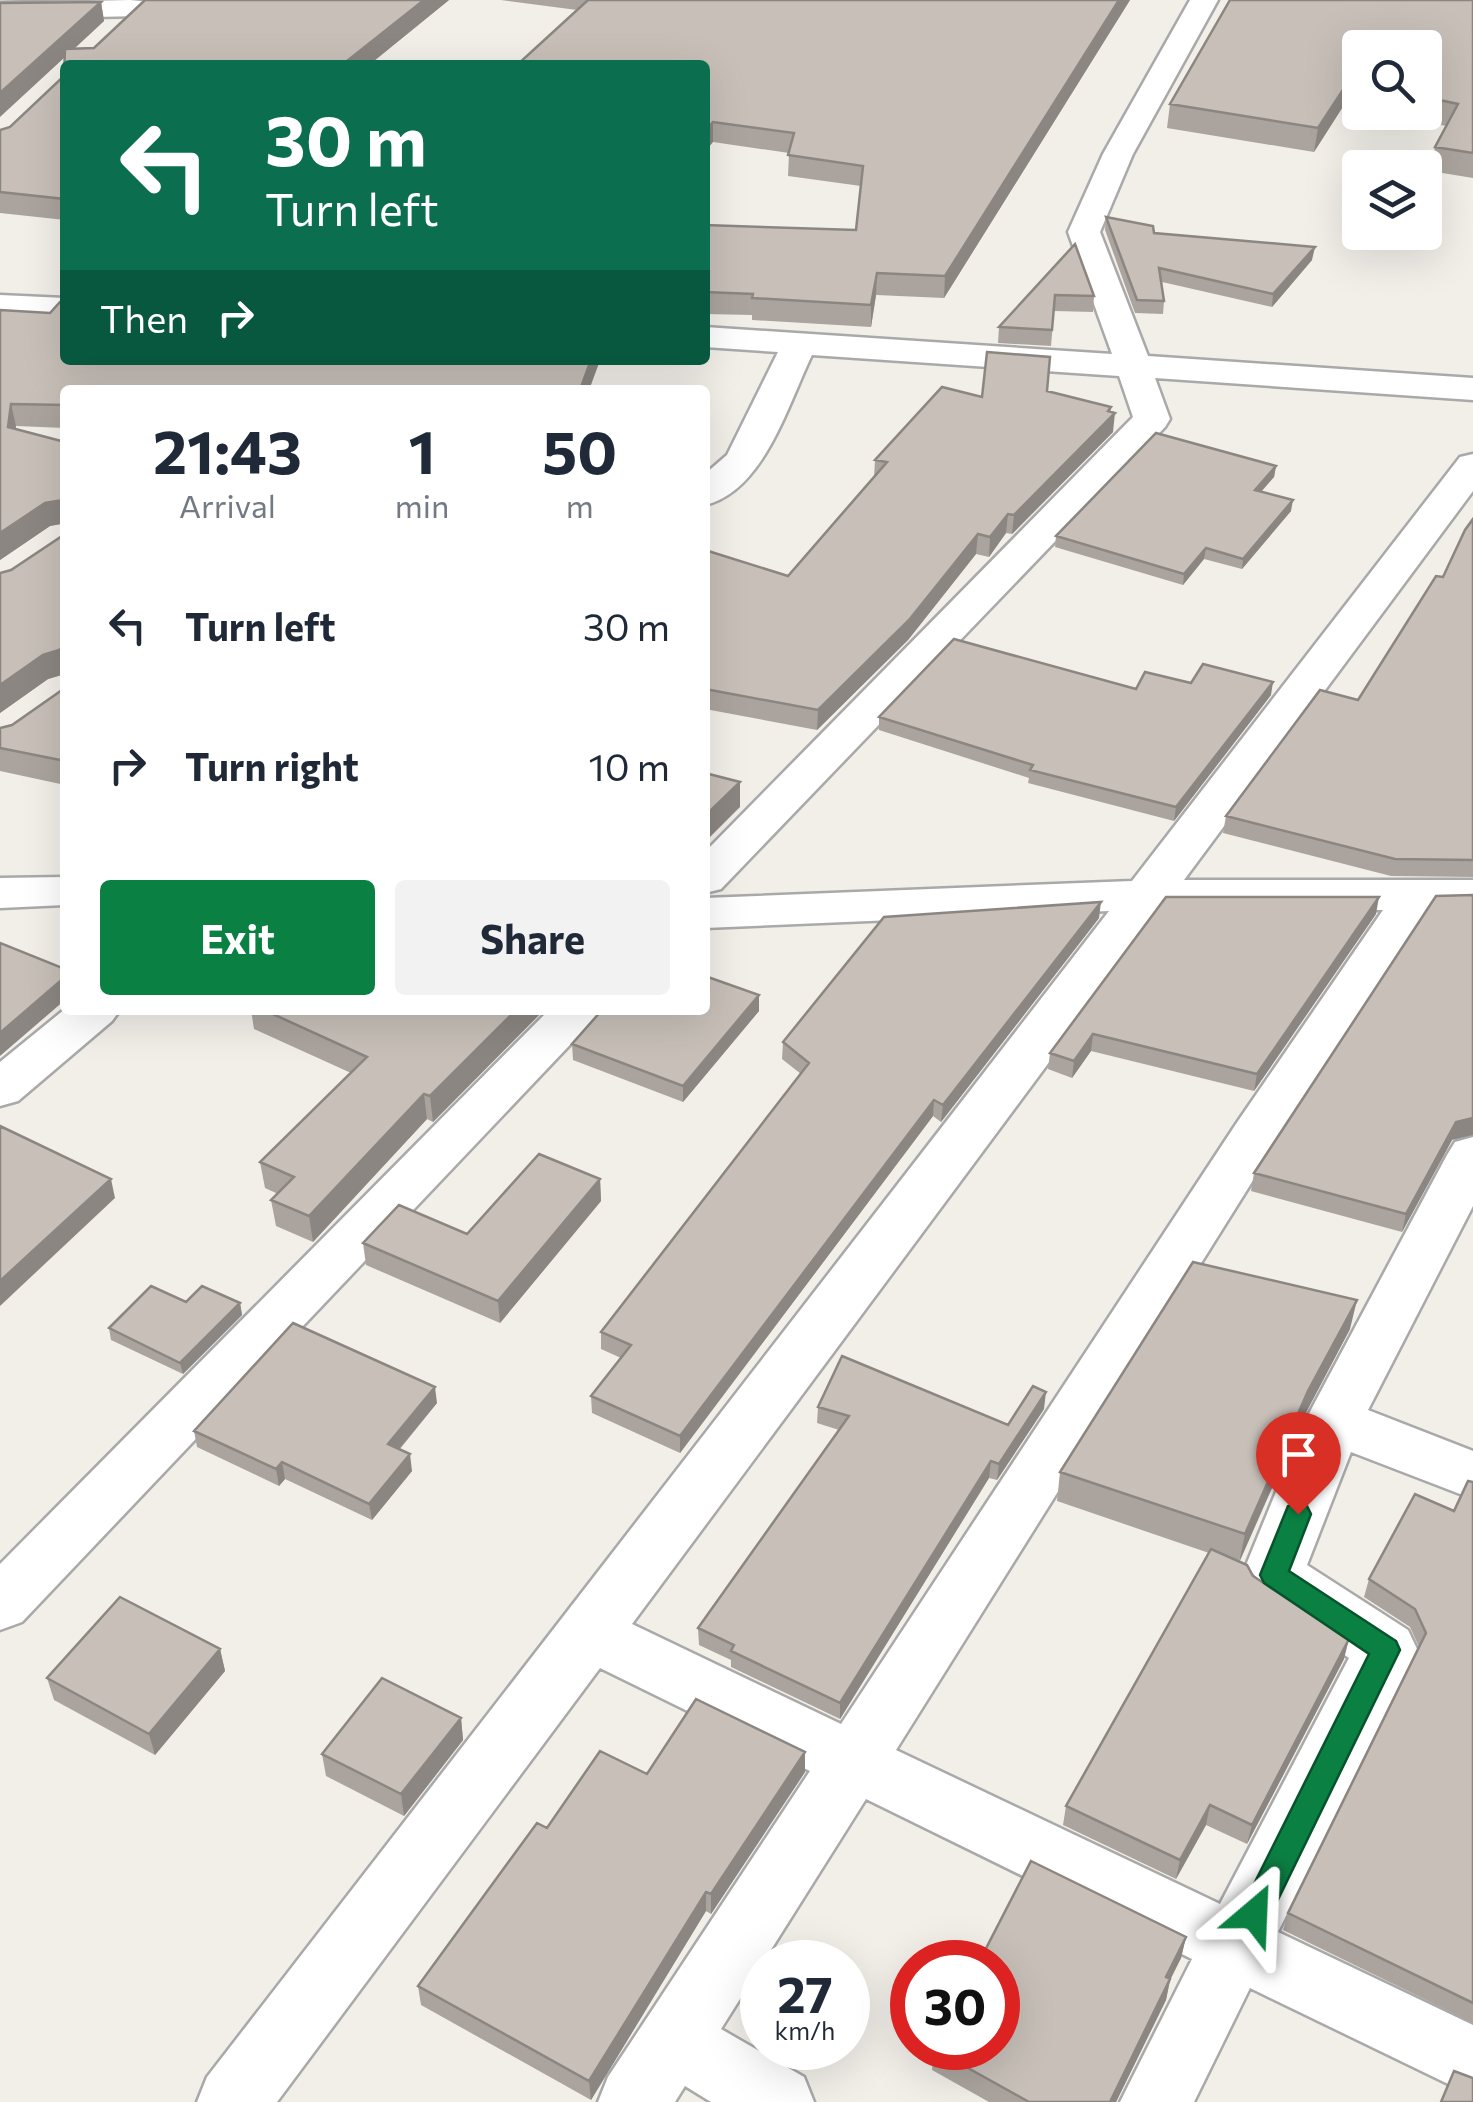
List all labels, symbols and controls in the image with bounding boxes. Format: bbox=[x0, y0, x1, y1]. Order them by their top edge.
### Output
map controls bbox=[1342, 30, 1442, 250]
button: search bbox=[1342, 30, 1442, 130]
text: 30 m bbox=[265, 95, 427, 180]
icon: left bbox=[100, 100, 230, 230]
button: layers bbox=[1342, 150, 1442, 250]
text: Turn left bbox=[265, 180, 439, 235]
icon: right bbox=[208, 290, 263, 345]
text: Then bbox=[100, 294, 188, 341]
text: 21:43 bbox=[153, 413, 302, 486]
text: 1 bbox=[408, 413, 436, 486]
text: 50 bbox=[542, 413, 617, 486]
text: Arrival bbox=[179, 485, 276, 525]
text: min bbox=[395, 485, 449, 525]
text: m bbox=[566, 485, 594, 525]
icon: left bbox=[100, 598, 155, 653]
text: Turn left bbox=[185, 602, 336, 649]
text: 30 m bbox=[583, 602, 670, 649]
icon: right bbox=[100, 738, 155, 793]
text: Turn right bbox=[185, 742, 359, 789]
text: 10 m bbox=[589, 742, 670, 789]
button: Exit bbox=[100, 880, 375, 995]
button: Share bbox=[395, 880, 670, 995]
pin bbox=[1256, 1412, 1341, 1515]
icon: arrive bbox=[1271, 1427, 1326, 1482]
position arrow bbox=[1202, 1862, 1306, 1966]
speed limit sign: 30 bbox=[890, 1940, 1020, 2070]
text: 27 bbox=[777, 1962, 833, 2023]
text: km/h bbox=[775, 2015, 835, 2045]

